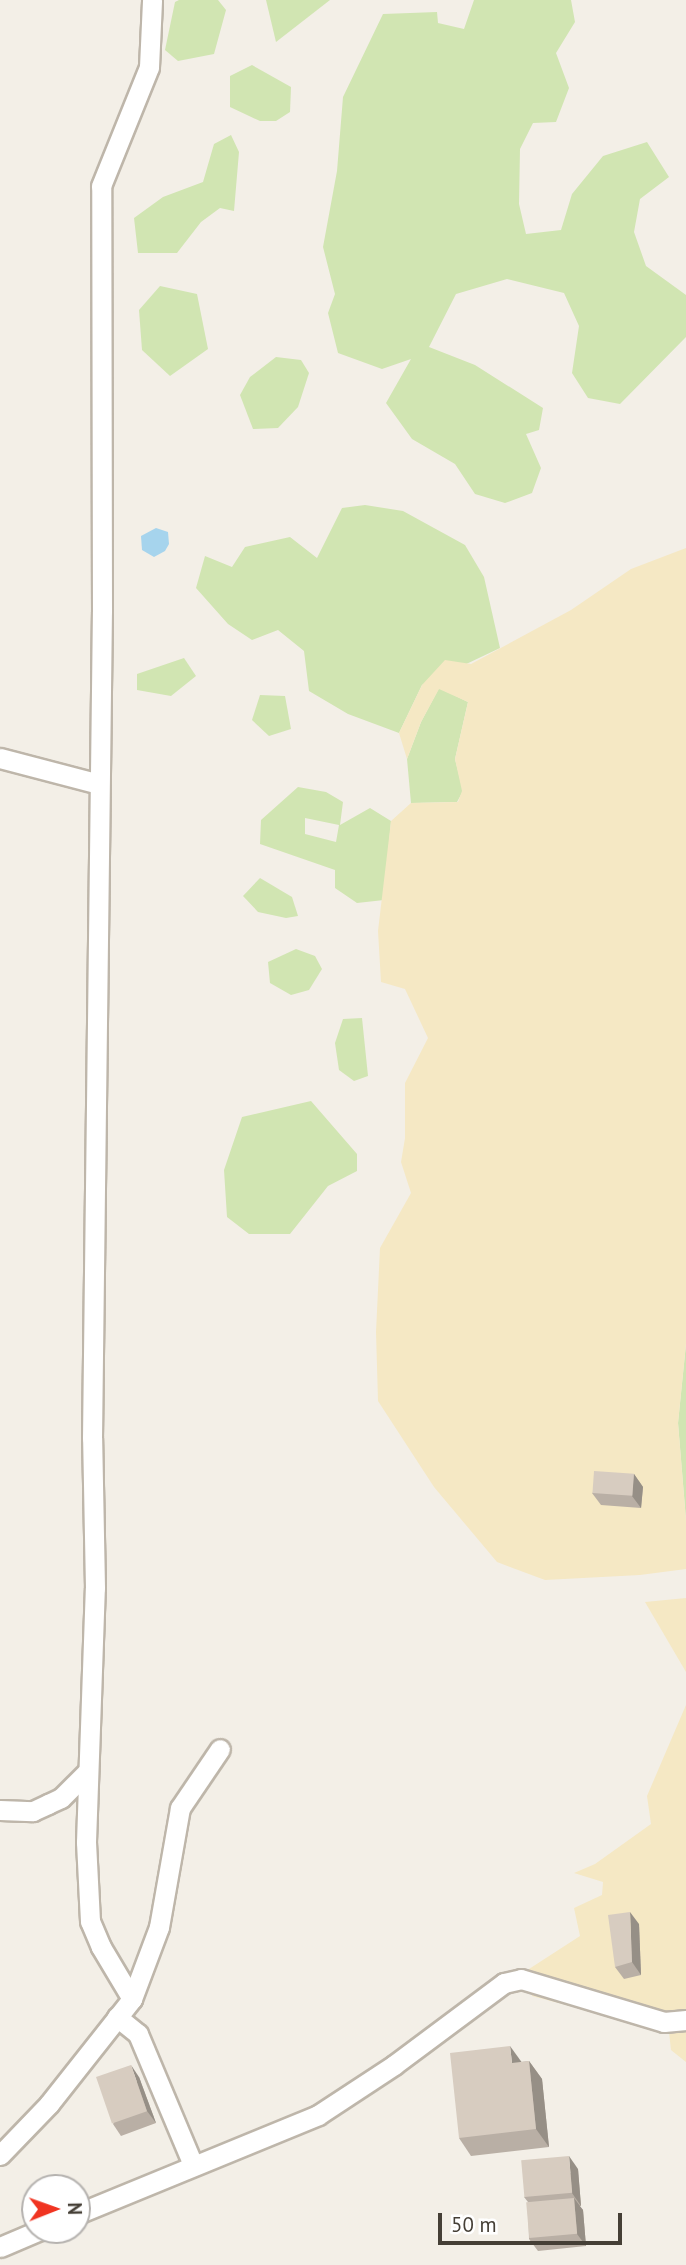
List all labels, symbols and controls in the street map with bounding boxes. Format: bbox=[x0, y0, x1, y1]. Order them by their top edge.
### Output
north arrow bbox=[21, 2174, 91, 2244]
scale bar bbox=[441, 2198, 625, 2242]
text: N bbox=[63, 2202, 87, 2215]
text: 50 m bbox=[451, 2211, 497, 2238]

